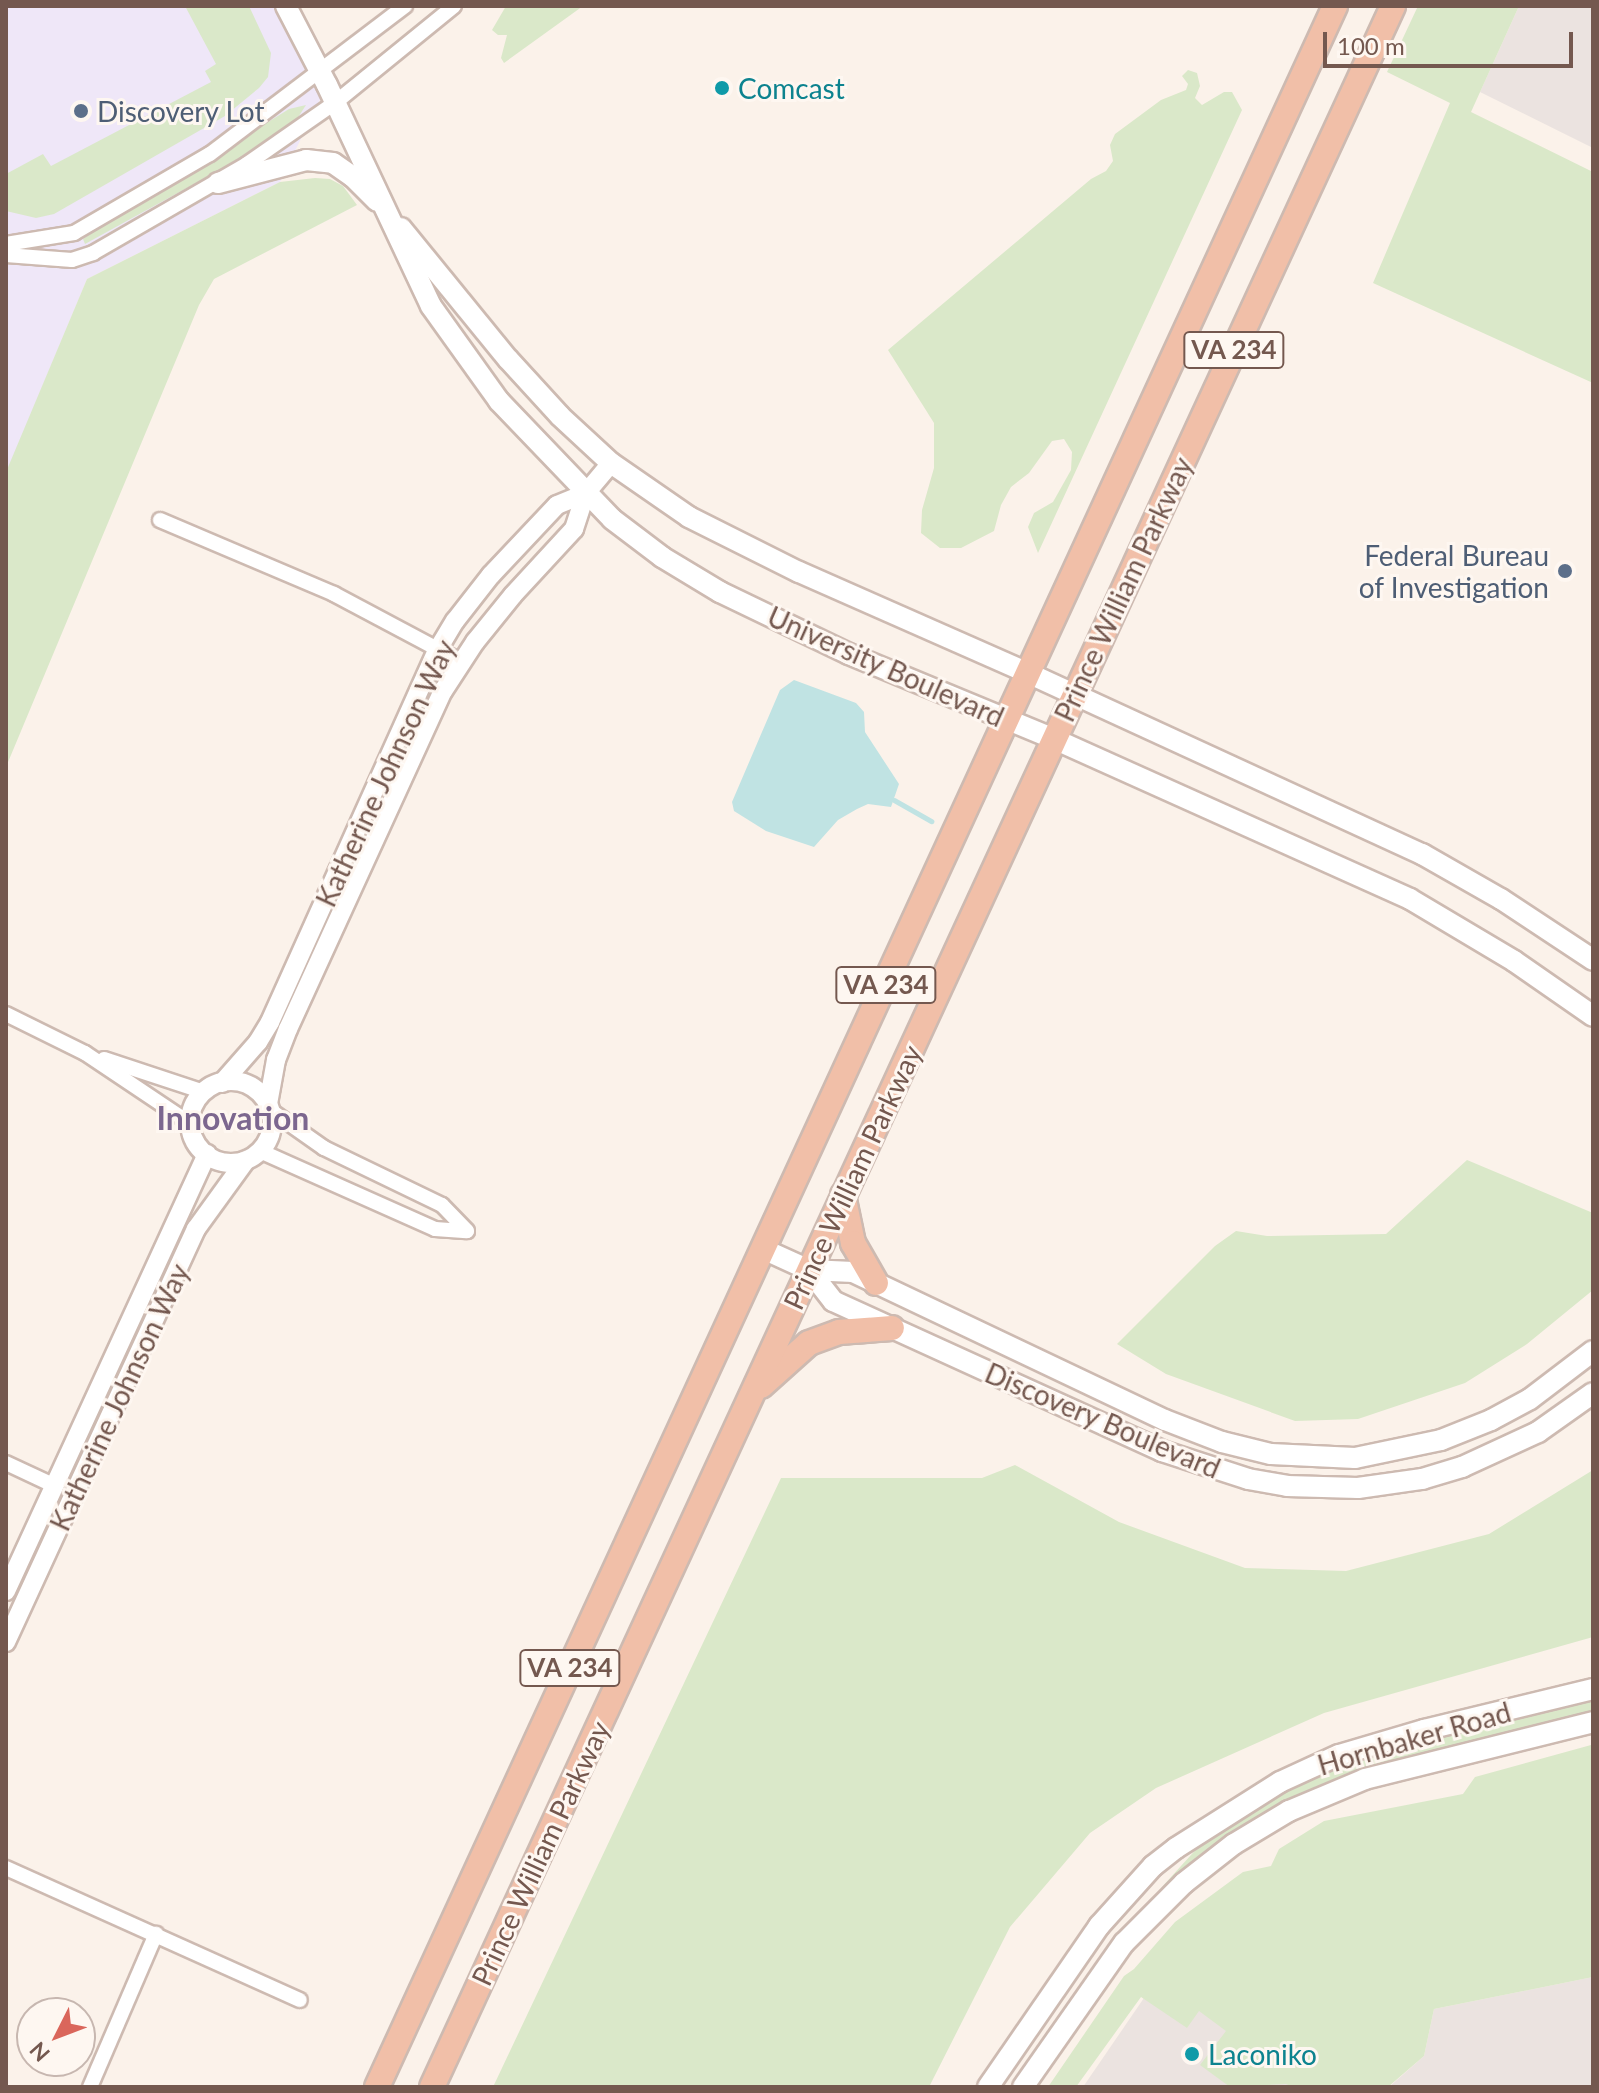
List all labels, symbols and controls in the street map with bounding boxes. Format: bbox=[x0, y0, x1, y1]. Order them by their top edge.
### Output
scale bar bbox=[1327, 16, 1577, 66]
text: 100 m bbox=[1337, 31, 1405, 60]
place label: Comcast bbox=[738, 71, 845, 105]
marker: Comcast bbox=[713, 79, 731, 97]
place label: Discovery Lot bbox=[97, 94, 265, 128]
marker: Discovery Lot bbox=[72, 102, 90, 120]
road number: VA 234 bbox=[1182, 328, 1286, 372]
street label: Prince William Parkway bbox=[1047, 451, 1199, 727]
place label: Federal Bureau of Investigation bbox=[1358, 538, 1549, 604]
marker: Federal Bureau of Investigation bbox=[1556, 562, 1574, 580]
street label: University Boulevard bbox=[762, 599, 1010, 733]
street label: Katherine Johnson Way bbox=[308, 634, 462, 912]
road number: VA 234 bbox=[834, 963, 938, 1007]
street label: Prince William Parkway bbox=[776, 1039, 928, 1315]
district label: Innovation bbox=[157, 1099, 309, 1137]
street label: Katherine Johnson Way bbox=[42, 1258, 196, 1536]
street label: Discovery Boulevard bbox=[980, 1355, 1226, 1485]
road number: VA 234 bbox=[518, 1646, 622, 1690]
street label: Hornbaker Road bbox=[1313, 1694, 1515, 1782]
street label: Prince William Parkway bbox=[464, 1715, 616, 1991]
north arrow bbox=[16, 1997, 96, 2077]
text: N bbox=[24, 2037, 55, 2067]
place label: Laconiko bbox=[1208, 2037, 1317, 2071]
marker: Laconiko bbox=[1183, 2045, 1201, 2063]

